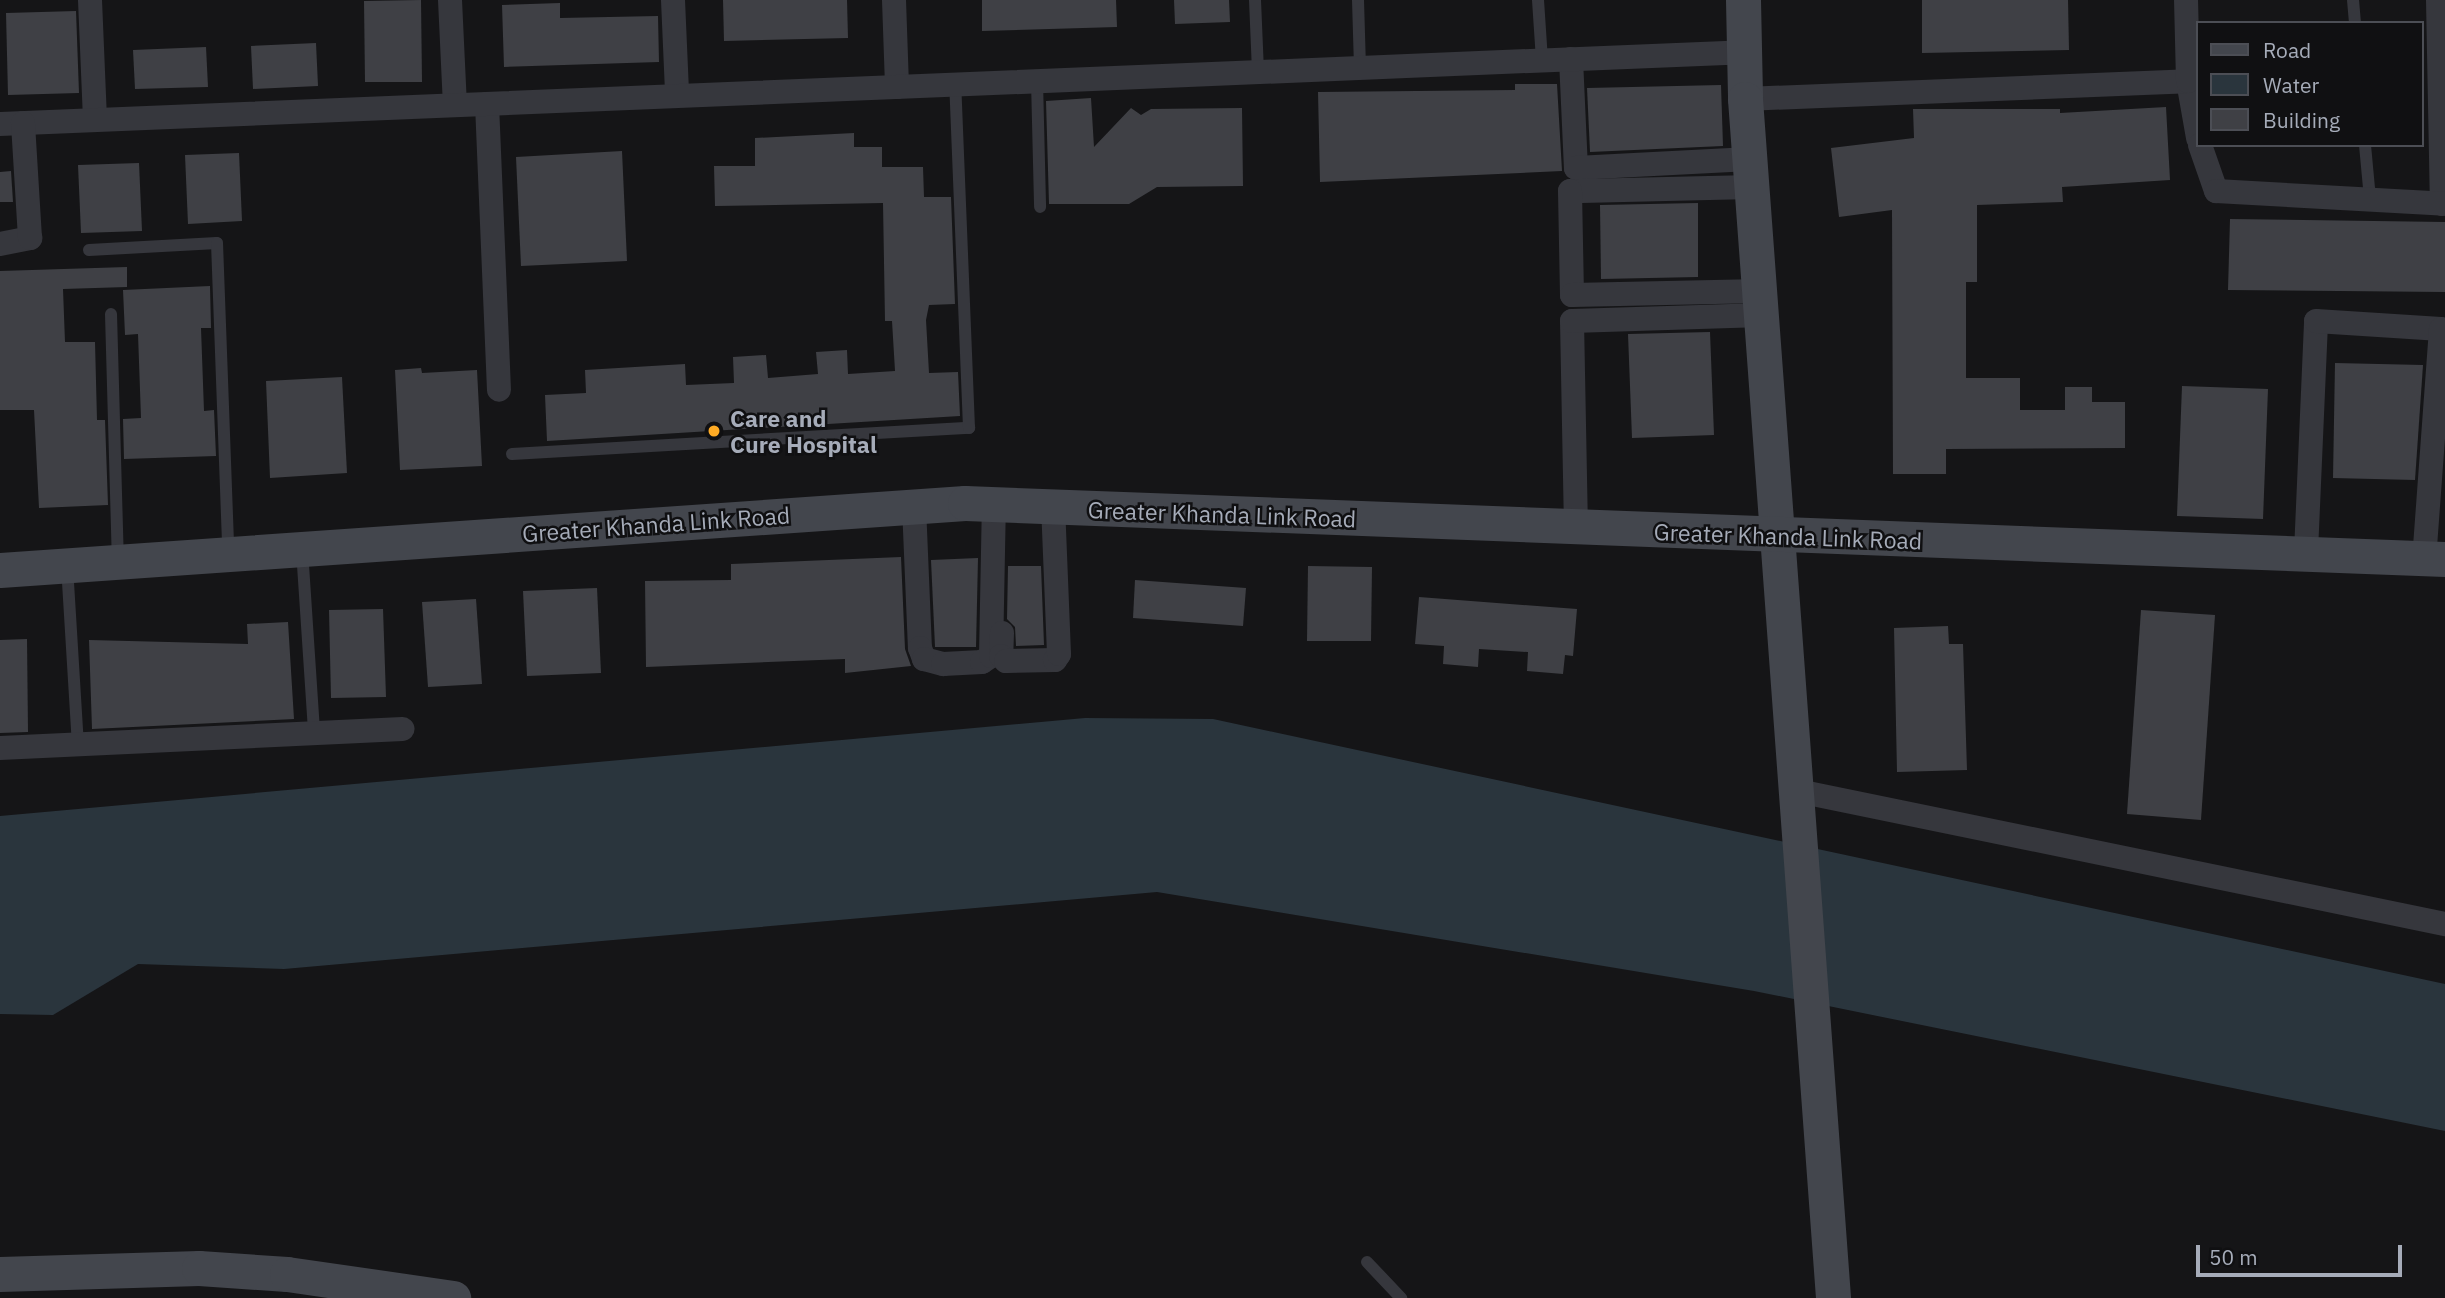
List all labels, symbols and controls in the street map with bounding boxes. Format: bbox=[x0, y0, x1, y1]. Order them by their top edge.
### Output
legend bbox=[2196, 21, 2424, 147]
text: Road bbox=[2263, 36, 2311, 64]
text: Water bbox=[2263, 71, 2319, 99]
text: Building bbox=[2263, 106, 2340, 134]
place label: Care and Cure Hospital bbox=[730, 404, 877, 458]
marker: Care and Cure Hospital bbox=[704, 421, 724, 441]
street label: Greater Khanda Link Road bbox=[1087, 496, 1357, 532]
street label: Greater Khanda Link Road bbox=[521, 501, 791, 547]
street label: Greater Khanda Link Road bbox=[1653, 518, 1923, 554]
scale bar bbox=[2200, 1232, 2406, 1276]
text: 50 m bbox=[2209, 1243, 2258, 1271]

